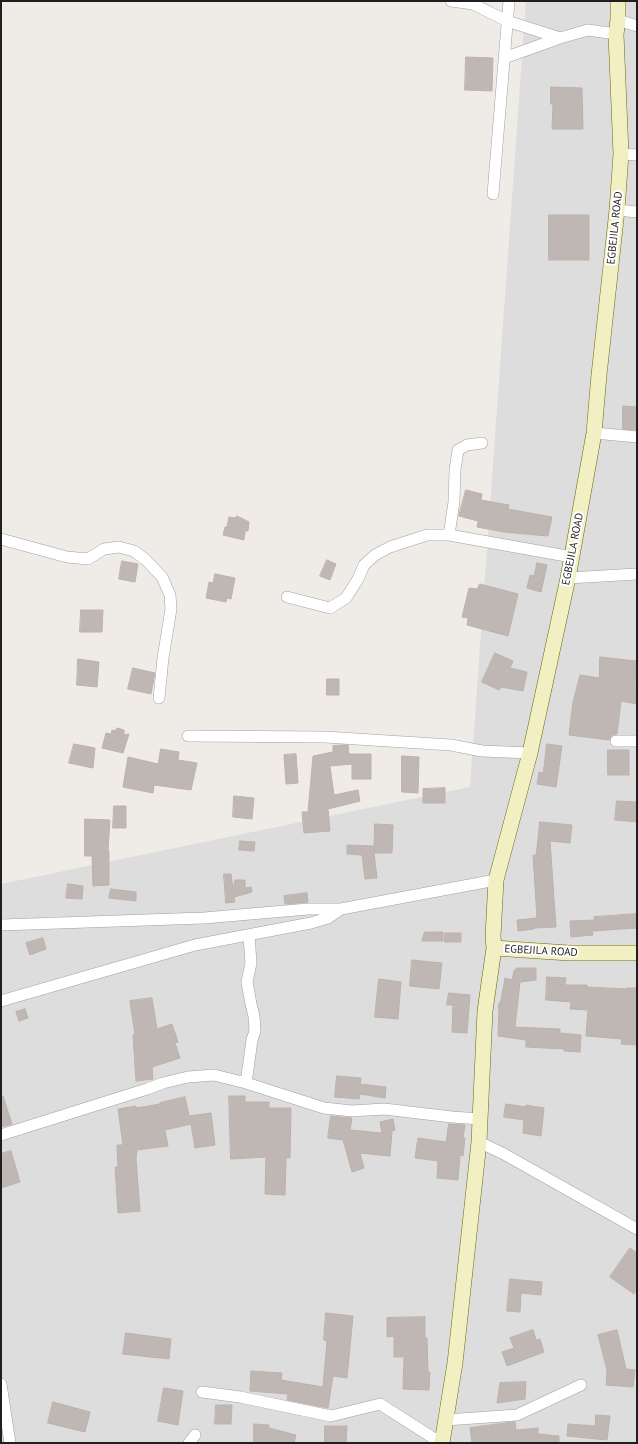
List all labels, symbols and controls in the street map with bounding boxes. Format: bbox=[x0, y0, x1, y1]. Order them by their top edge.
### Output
street label: EGBEJILA ROAD bbox=[605, 191, 625, 265]
street label: EGBEJILA ROAD bbox=[560, 512, 586, 586]
street label: EGBEJILA ROAD bbox=[504, 942, 578, 960]

